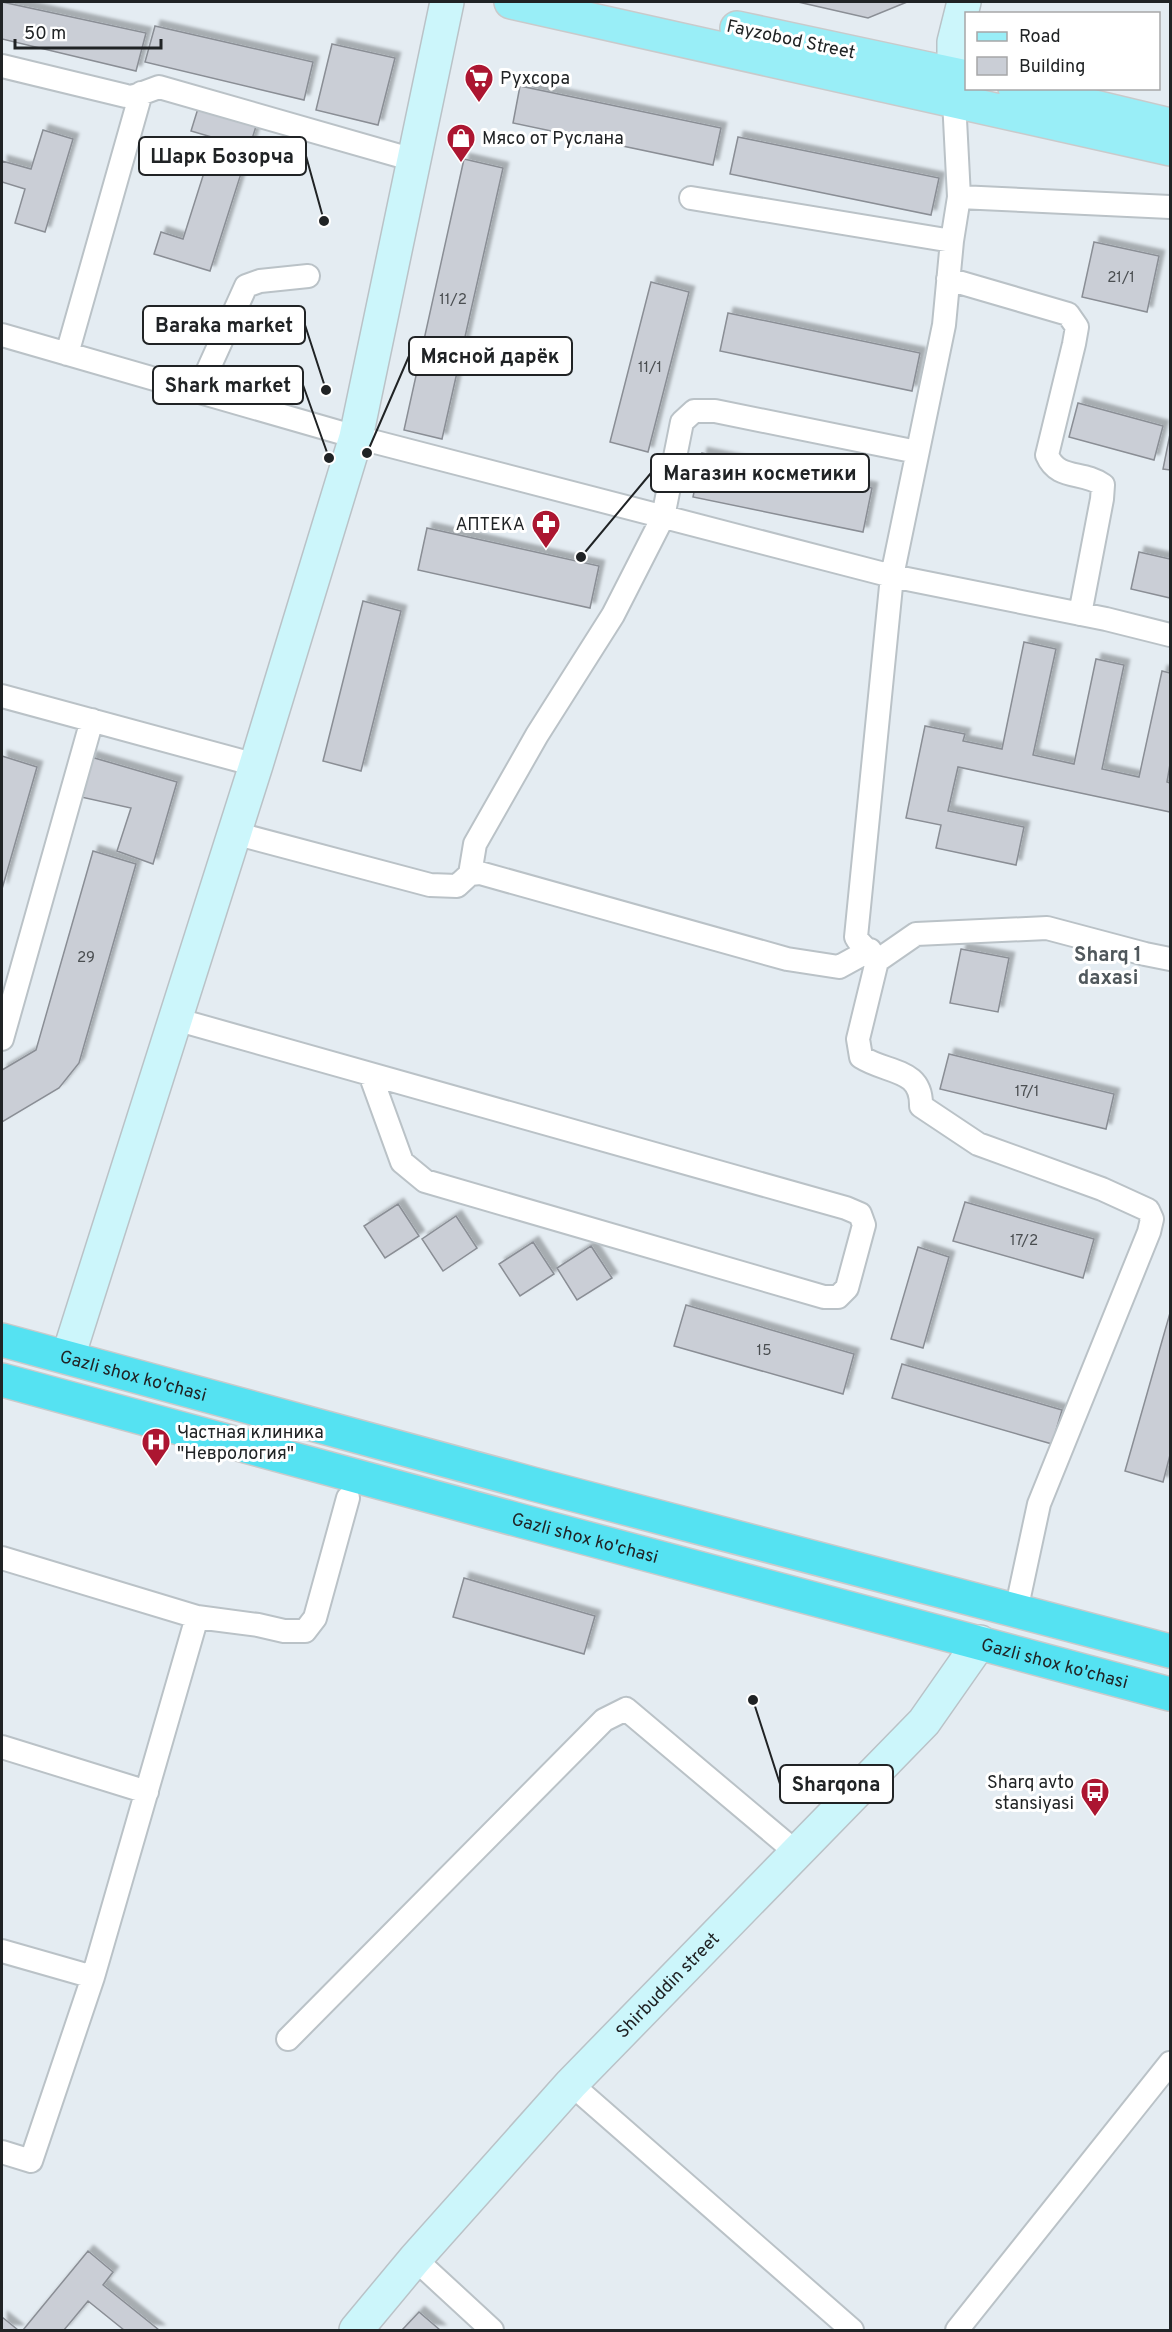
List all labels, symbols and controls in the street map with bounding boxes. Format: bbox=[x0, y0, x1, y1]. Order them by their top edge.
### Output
scale bar bbox=[15, 12, 160, 50]
legend bbox=[965, 12, 1160, 90]
street label: Fayzobod Street bbox=[724, 16, 857, 65]
text: 50 m bbox=[24, 23, 66, 46]
text: Road bbox=[1019, 26, 1061, 49]
text: Building bbox=[1019, 56, 1085, 79]
supermarket icon: Рухсора bbox=[463, 62, 495, 104]
place label: Рухсора bbox=[500, 68, 570, 91]
shop icon: Мясо от Руслана bbox=[445, 122, 477, 164]
place label: Мясо от Руслана bbox=[482, 128, 624, 151]
callout: Шарк Бозорча bbox=[139, 137, 306, 175]
text: Шарк Бозорча bbox=[150, 145, 294, 171]
house number: 21/1 bbox=[1107, 269, 1135, 288]
house number: 11/2 bbox=[439, 291, 467, 310]
callout: Baraka market bbox=[143, 306, 305, 344]
text: Baraka market bbox=[155, 314, 293, 340]
callout: Мясной дарёк bbox=[409, 337, 572, 375]
text: Мясной дарёк bbox=[420, 345, 560, 371]
house number: 11/1 bbox=[638, 359, 662, 378]
callout: Shark market bbox=[153, 366, 303, 404]
text: Shark market bbox=[165, 374, 291, 400]
callout: Магазин косметики bbox=[651, 454, 869, 492]
text: Магазин косметики bbox=[663, 462, 857, 488]
pharmacy icon: АПТЕКА bbox=[530, 508, 562, 550]
place label: АПТЕКА bbox=[455, 514, 525, 537]
district label: Sharq 1 daxasi bbox=[1074, 943, 1142, 992]
house number: 29 bbox=[77, 949, 95, 968]
house number: 17/1 bbox=[1015, 1083, 1039, 1102]
house number: 17/2 bbox=[1010, 1232, 1038, 1251]
house number: 15 bbox=[757, 1342, 771, 1361]
street label: Gazli shox ko'chasi bbox=[57, 1346, 209, 1408]
place label: Частная клиника "Неврология" bbox=[177, 1422, 324, 1466]
hospital icon: Частная клиника "Неврология" bbox=[140, 1426, 172, 1468]
street label: Gazli shox ko'chasi bbox=[509, 1509, 661, 1570]
street label: Gazli shox ko'chasi bbox=[978, 1634, 1130, 1695]
callout: Sharqona bbox=[780, 1765, 893, 1803]
place label: Sharq avto stansiyasi bbox=[987, 1772, 1074, 1816]
text: Sharqona bbox=[792, 1773, 880, 1799]
bus stop icon: Sharq avto stansiyasi bbox=[1079, 1776, 1111, 1818]
street label: Shirbuddin street bbox=[612, 1928, 725, 2044]

